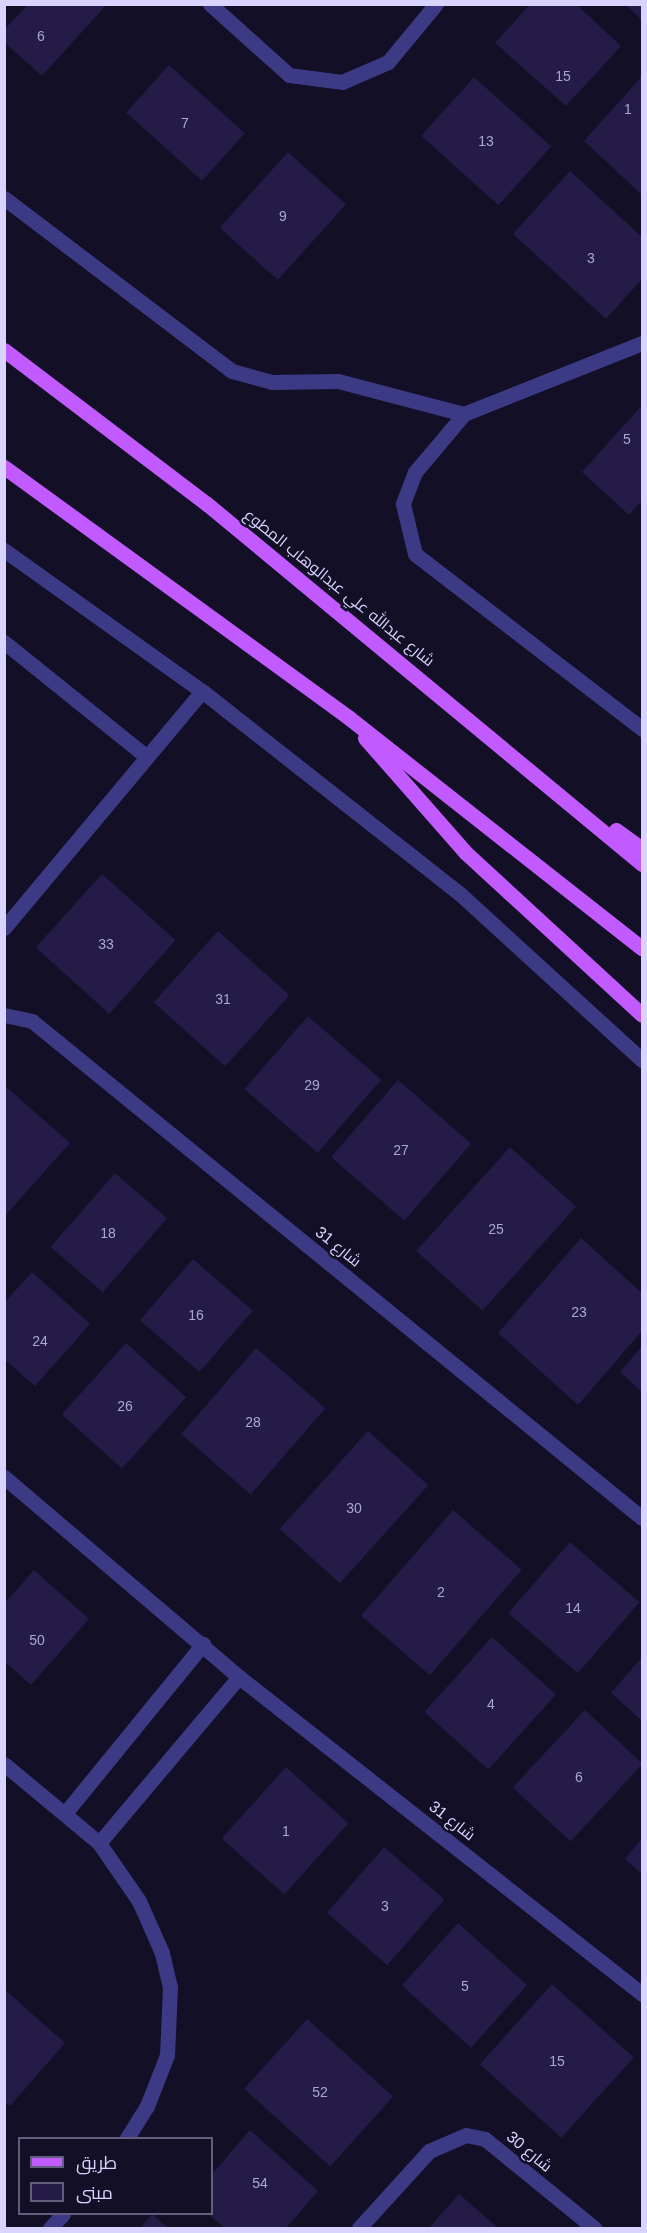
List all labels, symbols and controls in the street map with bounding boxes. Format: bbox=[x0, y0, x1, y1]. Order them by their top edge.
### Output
house number: 6 bbox=[37, 28, 45, 44]
house number: 15 bbox=[555, 68, 571, 84]
house number: 1 bbox=[624, 101, 632, 117]
house number: 7 bbox=[181, 115, 189, 131]
house number: 13 bbox=[478, 133, 494, 149]
house number: 9 bbox=[279, 208, 287, 224]
house number: 3 bbox=[587, 250, 595, 266]
house number: 5 bbox=[623, 431, 631, 447]
street label: شارع عبدالله علي عبدالوهاب المطوع bbox=[240, 505, 438, 671]
house number: 33 bbox=[98, 936, 114, 952]
house number: 31 bbox=[215, 991, 231, 1007]
house number: 29 bbox=[304, 1077, 320, 1093]
house number: 27 bbox=[393, 1142, 409, 1158]
house number: 25 bbox=[488, 1221, 504, 1237]
street label: شارع 31 bbox=[311, 1223, 365, 1271]
house number: 18 bbox=[100, 1225, 116, 1241]
house number: 23 bbox=[571, 1304, 587, 1320]
house number: 16 bbox=[188, 1307, 204, 1323]
house number: 24 bbox=[32, 1333, 48, 1349]
house number: 26 bbox=[117, 1398, 133, 1414]
house number: 28 bbox=[245, 1414, 261, 1430]
house number: 30 bbox=[346, 1500, 362, 1516]
house number: 2 bbox=[437, 1584, 445, 1600]
house number: 14 bbox=[565, 1600, 581, 1616]
house number: 50 bbox=[29, 1632, 45, 1648]
house number: 4 bbox=[487, 1696, 495, 1712]
house number: 6 bbox=[575, 1769, 583, 1785]
street label: شارع 31 bbox=[425, 1797, 479, 1845]
house number: 1 bbox=[282, 1823, 290, 1839]
house number: 3 bbox=[381, 1898, 389, 1914]
house number: 5 bbox=[461, 1978, 469, 1994]
house number: 15 bbox=[549, 2053, 565, 2069]
house number: 52 bbox=[312, 2084, 328, 2100]
street label: شارع 30 bbox=[502, 2128, 556, 2176]
legend bbox=[18, 2137, 213, 2215]
text: طريق bbox=[76, 2153, 117, 2173]
house number: 54 bbox=[252, 2175, 268, 2191]
text: مبنى bbox=[76, 2183, 113, 2203]

